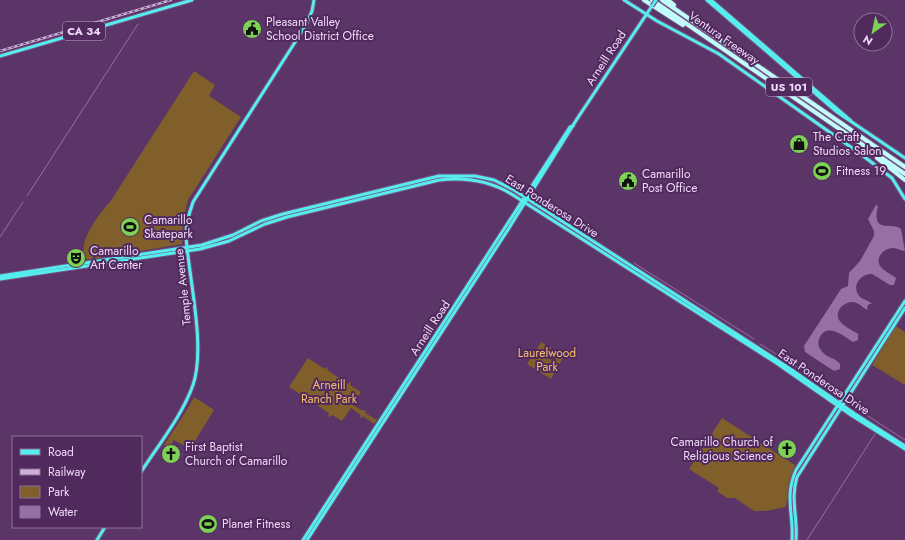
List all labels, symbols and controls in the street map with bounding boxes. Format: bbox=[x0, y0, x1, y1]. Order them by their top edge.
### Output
street label: Ventura Freeway bbox=[685, 7, 764, 70]
north arrow bbox=[853, 12, 893, 52]
place label: Pleasant Valley School District Office bbox=[266, 13, 374, 45]
public building icon: Pleasant Valley School District Office bbox=[241, 18, 263, 40]
road number: CA 34 bbox=[63, 22, 105, 40]
street label: Arneill Road bbox=[581, 27, 631, 89]
text: N bbox=[860, 31, 876, 49]
road number: US 101 bbox=[766, 78, 812, 96]
place label: The Craft Studios Salon bbox=[813, 128, 882, 160]
shop icon: The Craft Studios Salon bbox=[788, 133, 810, 155]
sports icon: Fitness 19 bbox=[811, 160, 833, 182]
place label: Fitness 19 bbox=[836, 162, 886, 180]
place label: Camarillo Post Office bbox=[642, 165, 697, 197]
street label: East Ponderosa Drive bbox=[502, 170, 602, 242]
public building icon: Camarillo Post Office bbox=[617, 170, 639, 192]
place label: Camarillo Skatepark bbox=[144, 211, 193, 243]
sports icon: Camarillo Skatepark bbox=[119, 216, 141, 238]
place label: Camarillo Art Center bbox=[90, 242, 143, 274]
theatre icon: Camarillo Art Center bbox=[65, 247, 87, 269]
street label: Temple Avenue bbox=[170, 248, 196, 326]
street label: Arneill Road bbox=[405, 297, 455, 359]
park label: Laurelwood Park bbox=[518, 344, 576, 376]
street label: East Ponderosa Drive bbox=[775, 345, 873, 419]
park label: Arneill Ranch Park bbox=[301, 376, 358, 408]
place label: Camarillo Church of Religious Science bbox=[671, 433, 774, 465]
legend bbox=[12, 436, 142, 528]
place label: First Baptist Church of Camarillo bbox=[185, 438, 288, 470]
church icon: Camarillo Church of Religious Science bbox=[776, 438, 798, 460]
text: Road bbox=[48, 443, 74, 461]
church icon: First Baptist Church of Camarillo bbox=[160, 443, 182, 465]
text: Railway bbox=[48, 463, 86, 481]
text: Park bbox=[48, 483, 70, 501]
text: Water bbox=[48, 503, 79, 521]
sports icon: Planet Fitness bbox=[197, 513, 219, 535]
place label: Planet Fitness bbox=[222, 515, 290, 533]

